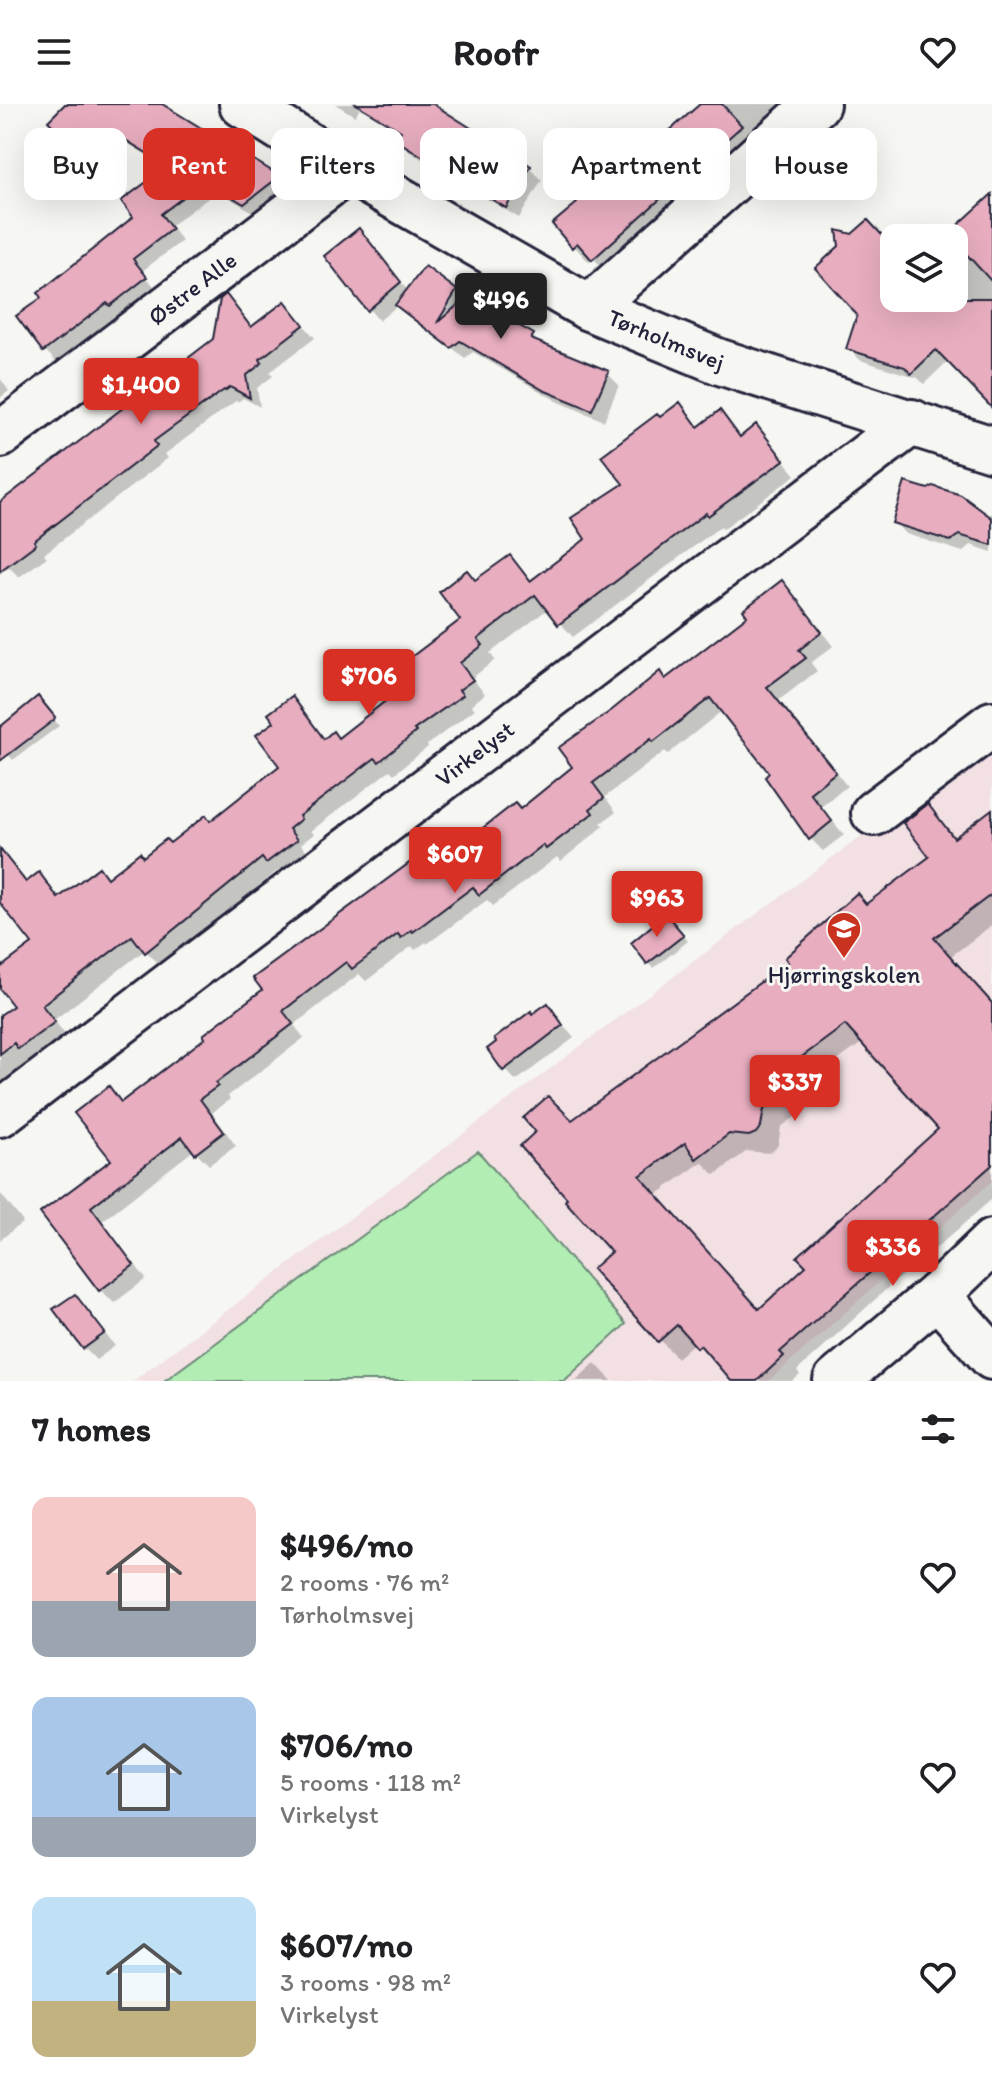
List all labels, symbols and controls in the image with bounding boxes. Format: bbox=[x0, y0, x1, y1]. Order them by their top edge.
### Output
icon: menu bbox=[32, 30, 76, 74]
icon: heart bbox=[916, 30, 960, 74]
text: Roofr bbox=[453, 31, 539, 74]
chip: Buy bbox=[24, 128, 127, 200]
chip: Rent bbox=[143, 128, 255, 200]
chip: Filters bbox=[271, 128, 404, 200]
chip: New bbox=[420, 128, 527, 200]
chip: Apartment bbox=[543, 128, 730, 200]
chip: House bbox=[746, 128, 877, 200]
map controls bbox=[880, 224, 968, 312]
button: layers bbox=[880, 224, 968, 312]
street label: Østre Alle bbox=[142, 245, 242, 331]
pin: $496 bbox=[454, 273, 548, 341]
text: $496 bbox=[473, 283, 529, 315]
street label: Tørholmsvej bbox=[604, 302, 728, 376]
pin: $1,400 bbox=[76, 358, 206, 426]
text: $1,400 bbox=[101, 368, 181, 400]
pin: $706 bbox=[322, 649, 416, 717]
text: $706 bbox=[341, 659, 397, 691]
street label: Virkelyst bbox=[429, 714, 520, 792]
pin: $607 bbox=[408, 827, 502, 895]
text: $607 bbox=[427, 837, 483, 869]
pin: $963 bbox=[610, 871, 704, 939]
text: $963 bbox=[630, 881, 684, 913]
school or university icon: Hjørringskolen bbox=[825, 910, 863, 960]
place label: Hjørringskolen bbox=[768, 960, 921, 989]
pin: $337 bbox=[748, 1055, 842, 1123]
text: $337 bbox=[768, 1065, 822, 1097]
pin: $336 bbox=[846, 1220, 940, 1288]
text: $336 bbox=[865, 1230, 921, 1262]
icon: filters bbox=[916, 1407, 960, 1451]
text: 7 homes bbox=[32, 1409, 151, 1450]
text: $496/mo bbox=[280, 1525, 414, 1566]
icon: home bbox=[96, 1529, 192, 1625]
icon: heart bbox=[916, 1555, 960, 1599]
text: 2 rooms · 76 m² bbox=[280, 1566, 449, 1598]
text: Tørholmsvej bbox=[280, 1598, 414, 1630]
text: $706/mo bbox=[280, 1725, 413, 1766]
icon: home bbox=[96, 1729, 192, 1825]
icon: heart bbox=[916, 1755, 960, 1799]
text: 5 rooms · 118 m² bbox=[280, 1766, 461, 1798]
text: Virkelyst bbox=[280, 1798, 379, 1830]
text: $607/mo bbox=[280, 1925, 413, 1966]
icon: home bbox=[96, 1929, 192, 2025]
icon: heart bbox=[916, 1955, 960, 1999]
text: 3 rooms · 98 m² bbox=[280, 1966, 451, 1998]
text: Virkelyst bbox=[280, 1998, 379, 2030]

